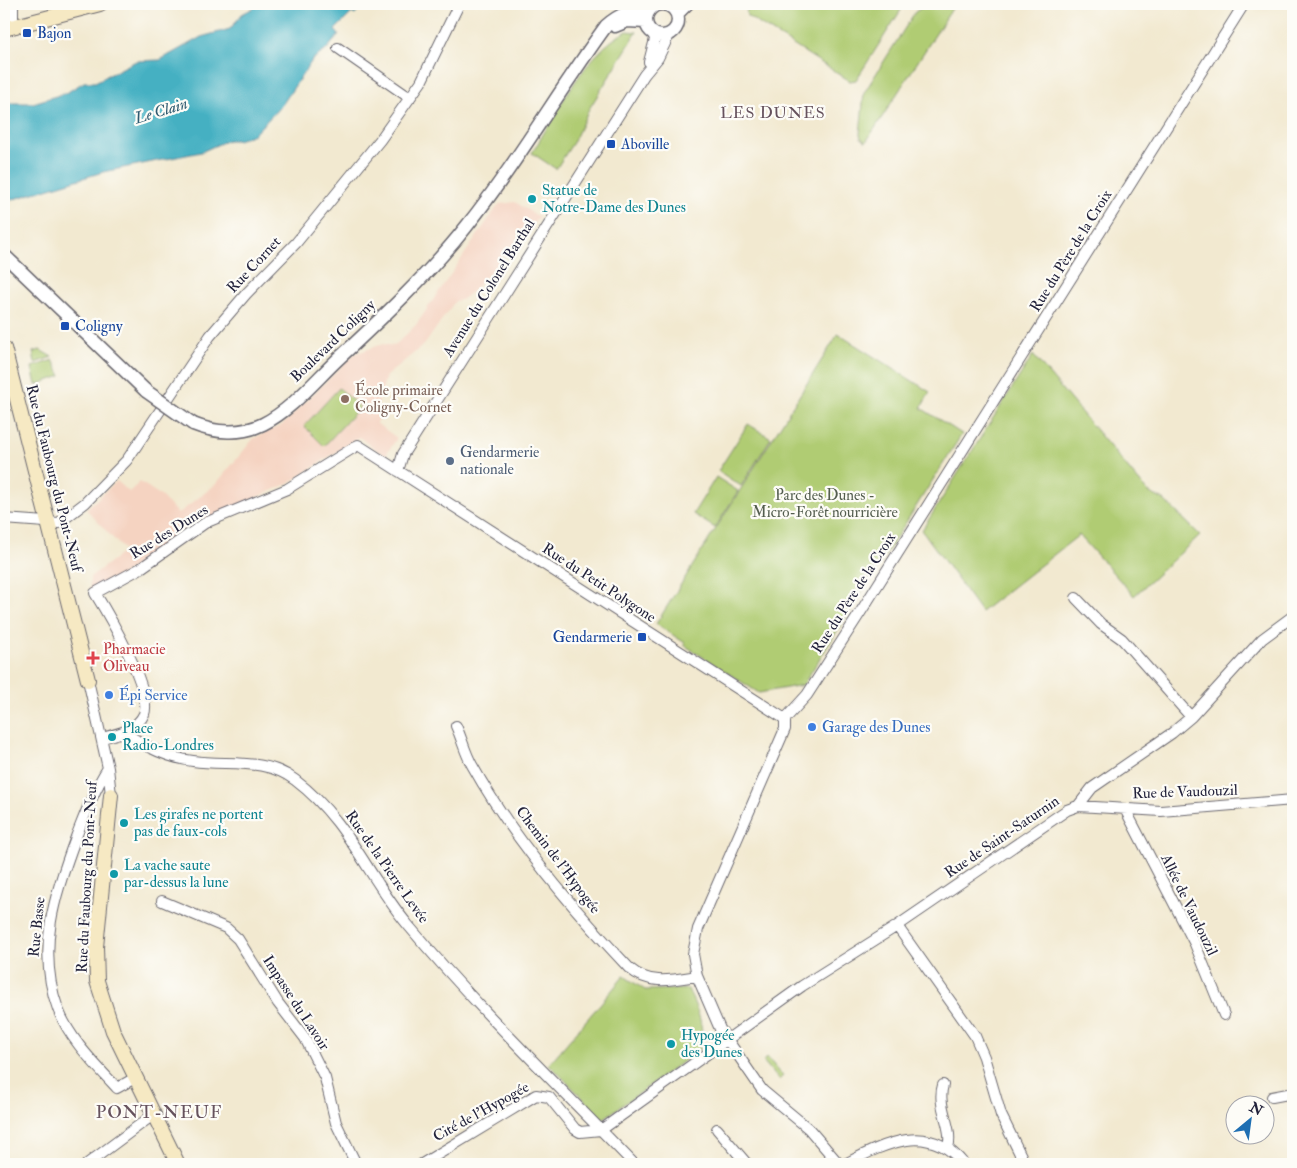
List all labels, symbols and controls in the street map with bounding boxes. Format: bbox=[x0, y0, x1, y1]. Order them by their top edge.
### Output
place label: Bajon bbox=[37, 24, 72, 43]
marker: Bajon bbox=[21, 27, 33, 39]
water label: Le Clain bbox=[131, 94, 190, 129]
district label: LES DUNES bbox=[720, 103, 826, 123]
place label: Aboville bbox=[620, 135, 669, 154]
marker: Aboville bbox=[605, 138, 617, 150]
place label: Statue de Notre-Dame des Dunes bbox=[542, 181, 686, 217]
street label: Rue du Père de la Croix bbox=[1026, 186, 1116, 315]
marker: Statue de Notre-Dame des Dunes bbox=[526, 193, 538, 205]
street label: Avenue du Colonel Barthal bbox=[438, 215, 539, 361]
street label: Rue Cornet bbox=[223, 233, 285, 297]
street label: Boulevard Coligny bbox=[286, 295, 380, 386]
place label: Coligny bbox=[75, 317, 123, 336]
marker: Coligny bbox=[59, 320, 71, 332]
place label: École primaire Coligny-Cornet bbox=[355, 379, 452, 417]
street label: Rue du Faubourg du Pont-Neuf bbox=[22, 383, 87, 576]
marker: École primaire Coligny-Cornet bbox=[339, 393, 351, 405]
place label: Gendarmerie nationale bbox=[460, 443, 539, 479]
marker: Gendarmerie nationale bbox=[444, 455, 456, 467]
park label: Parc des Dunes - Micro-Forêt nourricière bbox=[752, 486, 898, 522]
street label: Rue des Dunes bbox=[126, 500, 212, 564]
street label: Rue du Père de la Croix bbox=[808, 529, 900, 657]
street label: Rue du Petit Polygone bbox=[539, 539, 659, 627]
place label: Gendarmerie bbox=[553, 628, 632, 647]
marker: Gendarmerie bbox=[636, 631, 648, 643]
place label: Pharmacie Oliveau bbox=[103, 640, 165, 676]
marker: Pharmacie Oliveau bbox=[87, 652, 99, 664]
place label: Épi Service bbox=[119, 684, 188, 706]
marker: Épi Service bbox=[103, 689, 115, 701]
place label: Garage des Dunes bbox=[822, 718, 930, 737]
place label: Place Radio-Londres bbox=[122, 719, 214, 755]
marker: Garage des Dunes bbox=[806, 721, 818, 733]
marker: Place Radio-Londres bbox=[106, 731, 118, 743]
street label: Rue du Faubourg du Pont-Neuf bbox=[72, 778, 102, 973]
street label: Rue de Vaudouzil bbox=[1132, 781, 1238, 803]
street label: Rue de Saint-Saturnin bbox=[941, 791, 1063, 882]
street label: Chemin de l'Hypogée bbox=[511, 803, 605, 918]
place label: Les girafes ne portent pas de faux-cols bbox=[133, 805, 263, 842]
street label: Rue de la Pierre Levée bbox=[341, 807, 433, 927]
marker: Les girafes ne portent pas de faux-cols bbox=[118, 817, 130, 829]
street label: Allée de Vaudouzil bbox=[1156, 850, 1222, 959]
place label: La vache saute par-dessus la lune bbox=[123, 856, 228, 893]
marker: La vache saute par-dessus la lune bbox=[108, 868, 120, 880]
street label: Rue Basse bbox=[24, 896, 50, 958]
street label: Impasse du Lavoir bbox=[257, 952, 334, 1055]
place label: Hypogée des Dunes bbox=[681, 1026, 742, 1062]
marker: Hypogée des Dunes bbox=[665, 1038, 677, 1050]
street label: Cité de l'Hypogée bbox=[430, 1078, 533, 1147]
north arrow bbox=[1224, 1096, 1274, 1146]
text: N bbox=[1246, 1098, 1266, 1120]
district label: PONT-NEUF bbox=[96, 1101, 222, 1124]

